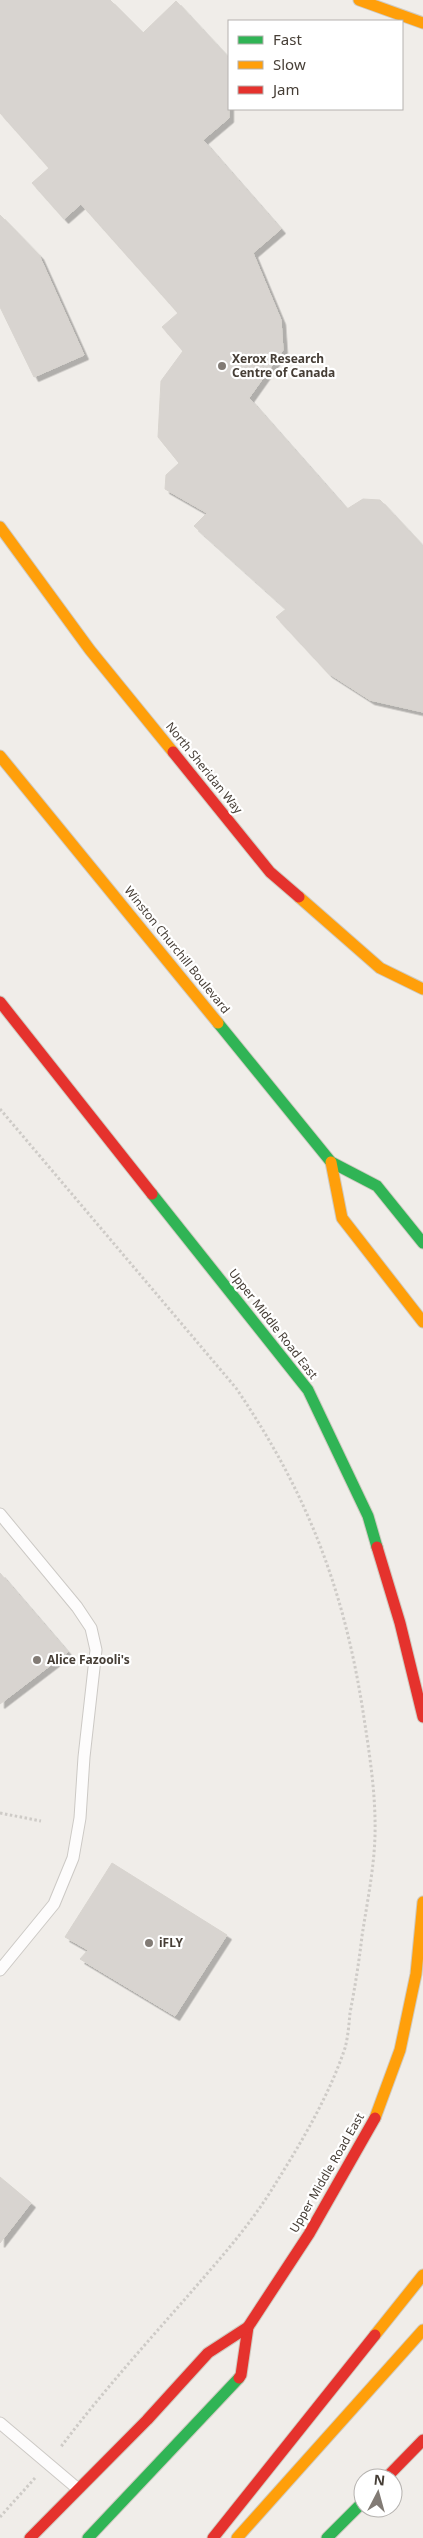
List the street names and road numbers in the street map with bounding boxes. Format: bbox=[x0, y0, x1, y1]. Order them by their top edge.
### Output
street label: North Sheridan Way bbox=[162, 718, 247, 818]
street label: Winston Churchill Boulevard bbox=[121, 882, 234, 1017]
street label: Upper Middle Road East bbox=[225, 1265, 322, 1383]
street label: Upper Middle Road East bbox=[285, 2109, 368, 2236]

